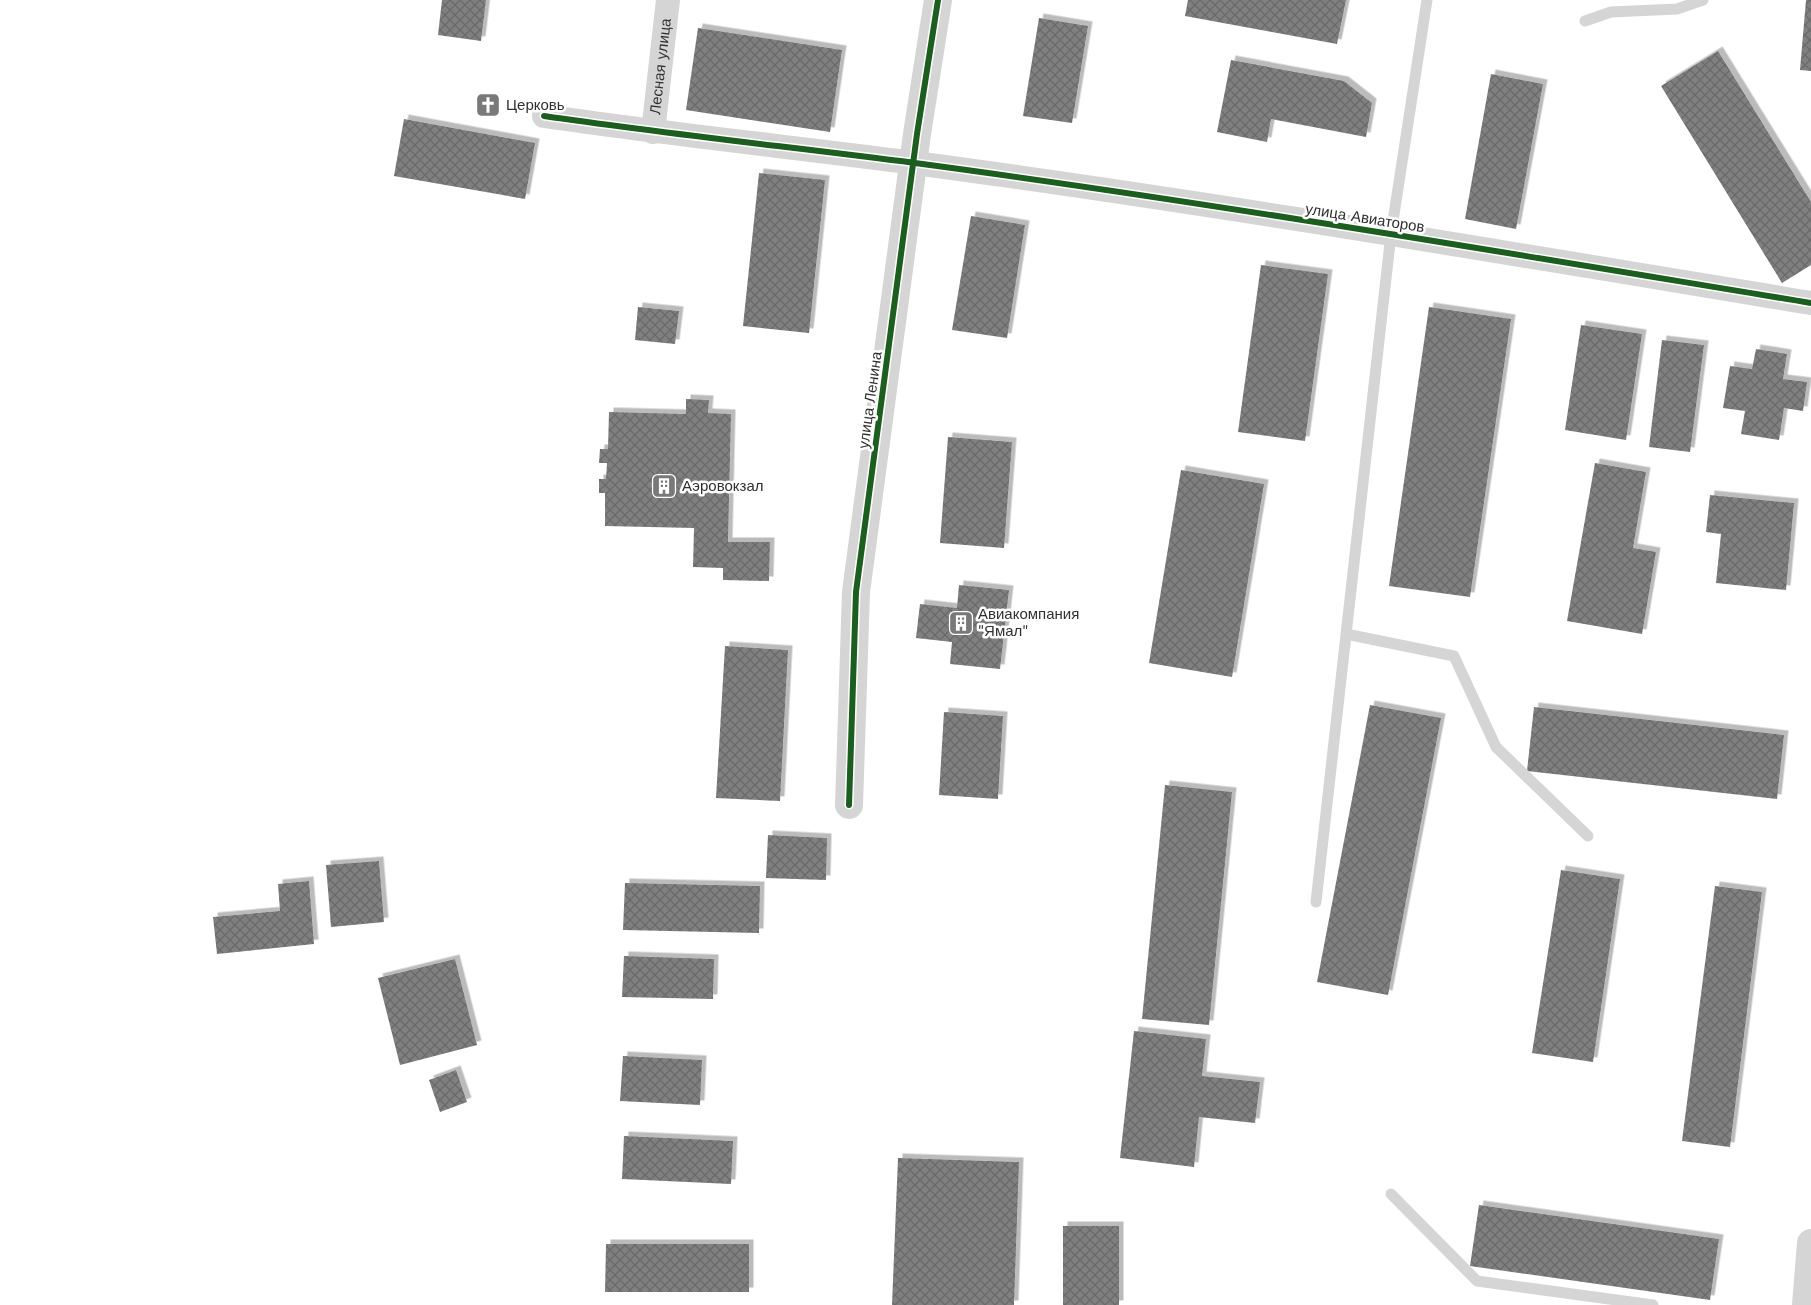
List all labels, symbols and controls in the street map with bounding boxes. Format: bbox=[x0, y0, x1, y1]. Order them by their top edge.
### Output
street label: Лесная улица bbox=[646, 17, 675, 116]
church icon: Церковь bbox=[475, 92, 501, 118]
place label: Церковь bbox=[506, 96, 565, 114]
street label: улица Авиаторов bbox=[1304, 200, 1426, 236]
street label: улица Ленина bbox=[854, 350, 886, 450]
building icon: Аэровокзал bbox=[651, 473, 677, 499]
place label: Аэровокзал bbox=[682, 477, 764, 495]
place label: Авиакомпания "Ямал" bbox=[978, 605, 1079, 640]
building icon: Авиакомпания "Ямал" bbox=[948, 610, 974, 636]

